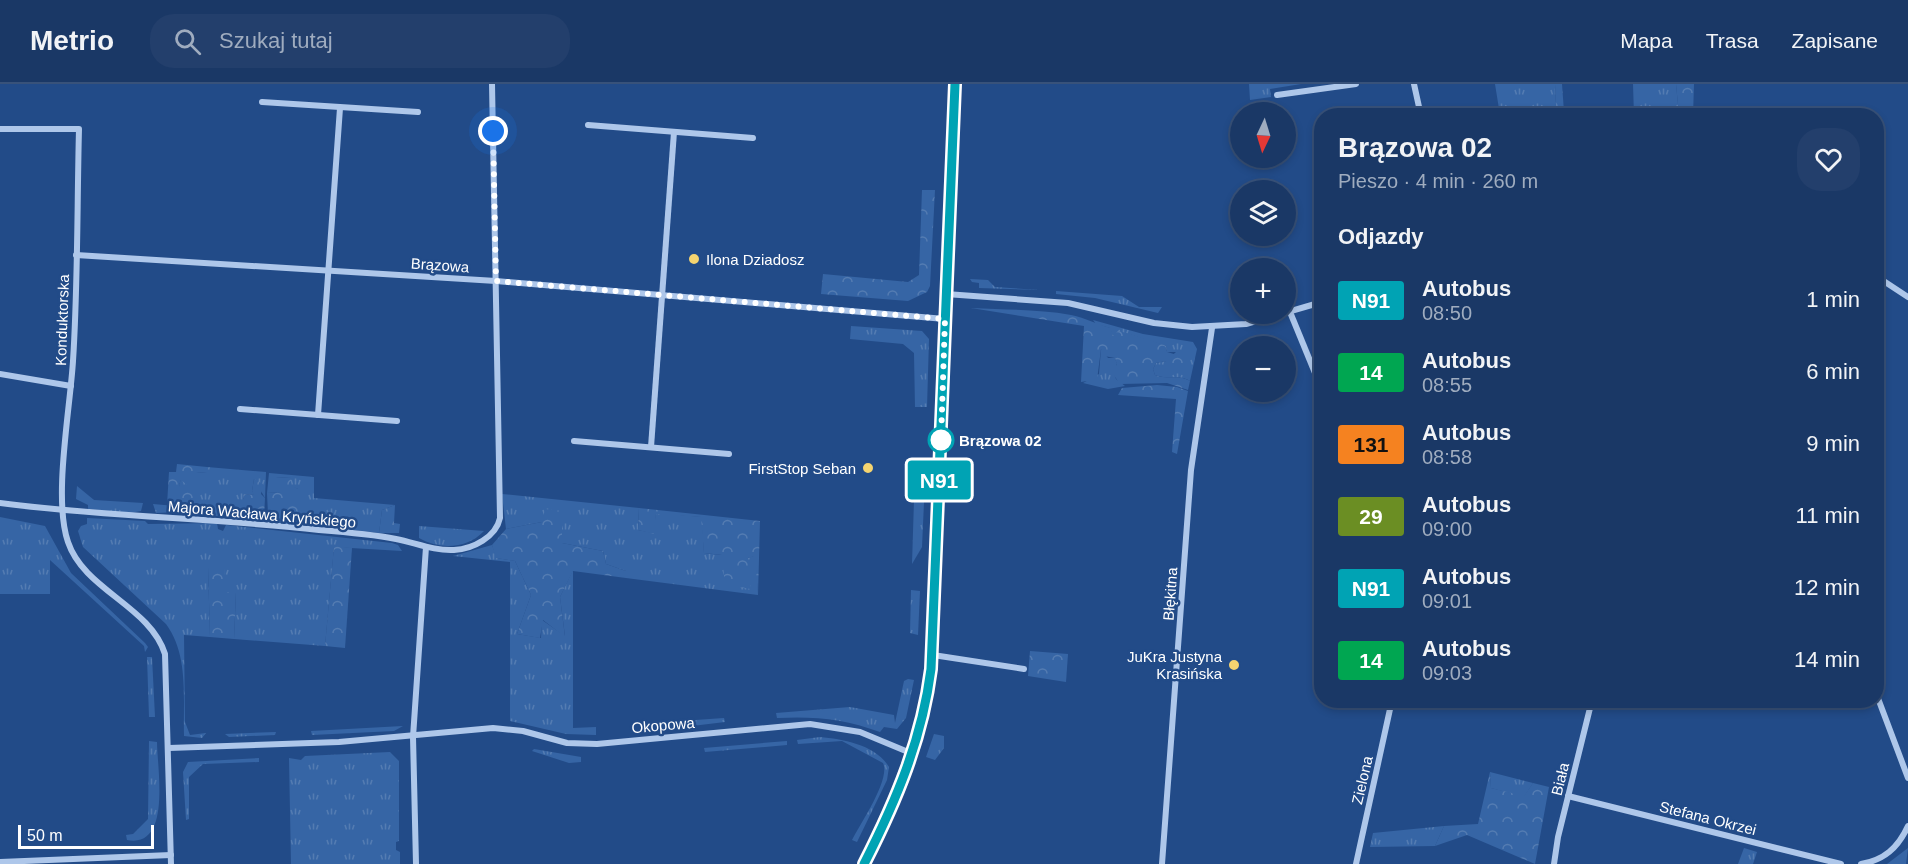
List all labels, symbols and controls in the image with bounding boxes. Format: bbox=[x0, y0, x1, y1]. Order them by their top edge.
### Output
search box bbox=[150, 14, 570, 68]
text: Metrio bbox=[30, 25, 114, 56]
icon: search bbox=[171, 25, 204, 58]
text: Szukaj tutaj bbox=[219, 28, 333, 53]
text: Mapa bbox=[1620, 29, 1673, 52]
text: Trasa bbox=[1706, 29, 1759, 52]
text: Zapisane bbox=[1792, 29, 1878, 52]
north arrow bbox=[1230, 102, 1296, 168]
map controls bbox=[1230, 102, 1296, 402]
your location bbox=[478, 116, 508, 146]
button: heart bbox=[1797, 128, 1860, 191]
text: Brązowa 02 bbox=[1338, 132, 1492, 163]
text: Pieszo · 4 min · 260 m bbox=[1338, 170, 1538, 192]
button: layers bbox=[1230, 180, 1296, 246]
text: Odjazdy bbox=[1338, 224, 1424, 249]
place label: Ilona Dziadosz bbox=[706, 251, 804, 268]
marker: Ilona Dziadosz bbox=[687, 252, 701, 266]
street label: Brązowa bbox=[410, 254, 470, 276]
button: + bbox=[1230, 258, 1296, 324]
street label: Konduktorska bbox=[52, 273, 72, 366]
text: Autobus bbox=[1422, 276, 1511, 301]
text: 1 min bbox=[1806, 287, 1860, 312]
text: N91 bbox=[1352, 289, 1390, 312]
text: 08:50 bbox=[1422, 302, 1472, 324]
button: − bbox=[1230, 336, 1296, 402]
text: Autobus bbox=[1422, 348, 1511, 373]
text: 6 min bbox=[1806, 359, 1860, 384]
text: 14 bbox=[1359, 361, 1383, 384]
text: 08:55 bbox=[1422, 374, 1472, 396]
text: Autobus bbox=[1422, 420, 1511, 445]
marker: Brązowa 02 bbox=[928, 427, 954, 453]
text: 9 min bbox=[1806, 431, 1860, 456]
place label: Brązowa 02 bbox=[959, 432, 1042, 449]
text: 131 bbox=[1353, 433, 1389, 456]
text: 08:58 bbox=[1422, 446, 1472, 468]
place label: FirstStop Seban bbox=[748, 460, 856, 477]
line badge: N91 bbox=[904, 460, 974, 500]
marker: FirstStop Seban bbox=[861, 461, 875, 475]
text: N91 bbox=[920, 469, 958, 492]
text: Autobus bbox=[1422, 492, 1511, 517]
street label: Majora Wacława Kryńskiego bbox=[167, 497, 357, 531]
text: 11 min bbox=[1796, 503, 1860, 528]
text: 29 bbox=[1359, 505, 1383, 528]
text: 09:00 bbox=[1422, 518, 1472, 540]
text: Autobus bbox=[1422, 564, 1511, 589]
street label: Błękitna bbox=[1160, 566, 1180, 621]
text: 12 min bbox=[1794, 575, 1860, 600]
text: N91 bbox=[1352, 577, 1390, 600]
text: 09:01 bbox=[1422, 590, 1472, 612]
text: Autobus bbox=[1422, 636, 1511, 661]
text: 14 min bbox=[1794, 647, 1860, 672]
place label: JuKra Justyna Krasińska bbox=[1127, 648, 1223, 682]
text: 14 bbox=[1359, 649, 1383, 672]
marker: JuKra Justyna Krasińska bbox=[1227, 658, 1241, 672]
text: 09:03 bbox=[1422, 662, 1472, 684]
street label: Okopowa bbox=[631, 714, 696, 736]
street label: Zielona bbox=[1348, 753, 1376, 806]
street label: Biała bbox=[1548, 760, 1572, 797]
street label: Stefana Okrzei bbox=[1658, 798, 1758, 838]
scale bar bbox=[18, 822, 154, 850]
text: 50 m bbox=[27, 827, 63, 844]

